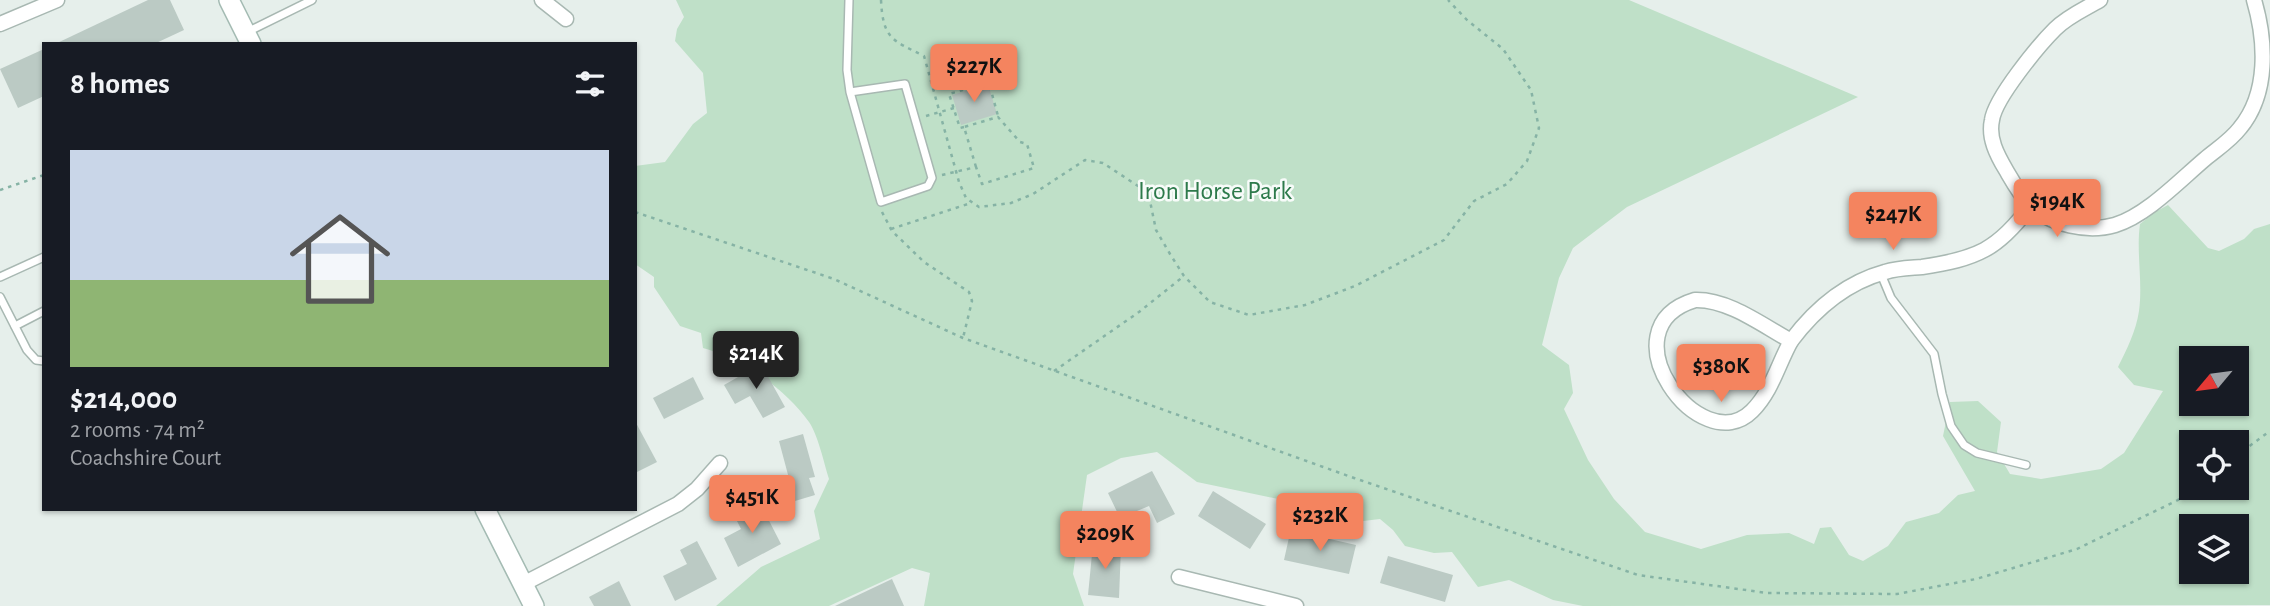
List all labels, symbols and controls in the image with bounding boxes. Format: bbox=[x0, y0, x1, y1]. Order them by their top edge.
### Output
pin: $227K bbox=[925, 44, 1023, 104]
text: $227K bbox=[946, 55, 1002, 78]
icon: filters bbox=[571, 65, 609, 103]
text: 8 homes bbox=[70, 69, 170, 99]
park label: Iron Horse Park bbox=[1138, 178, 1292, 204]
pin: $194K bbox=[2008, 180, 2106, 239]
text: $194K bbox=[2030, 190, 2084, 213]
pin: $247K bbox=[1844, 192, 1942, 252]
icon: home bbox=[277, 196, 403, 322]
text: $247K bbox=[1865, 203, 1921, 226]
pin: $214K bbox=[707, 332, 805, 391]
text: $214K bbox=[729, 342, 783, 365]
pin: $380K bbox=[1672, 344, 1770, 404]
north arrow bbox=[2179, 346, 2249, 416]
map controls bbox=[2179, 346, 2249, 584]
text: $380K bbox=[1692, 355, 1750, 378]
text: $214,000 bbox=[70, 384, 177, 414]
text: 2 rooms · 74 m² bbox=[70, 419, 205, 442]
button: locate bbox=[2179, 430, 2249, 500]
text: Coachshire Court bbox=[70, 447, 221, 470]
pin: $451K bbox=[703, 476, 801, 535]
text: $451K bbox=[725, 486, 779, 509]
pin: $232K bbox=[1271, 494, 1369, 553]
text: $232K bbox=[1292, 504, 1348, 527]
pin: $209K bbox=[1056, 512, 1154, 571]
button: layers bbox=[2179, 514, 2249, 584]
text: $209K bbox=[1076, 522, 1134, 545]

